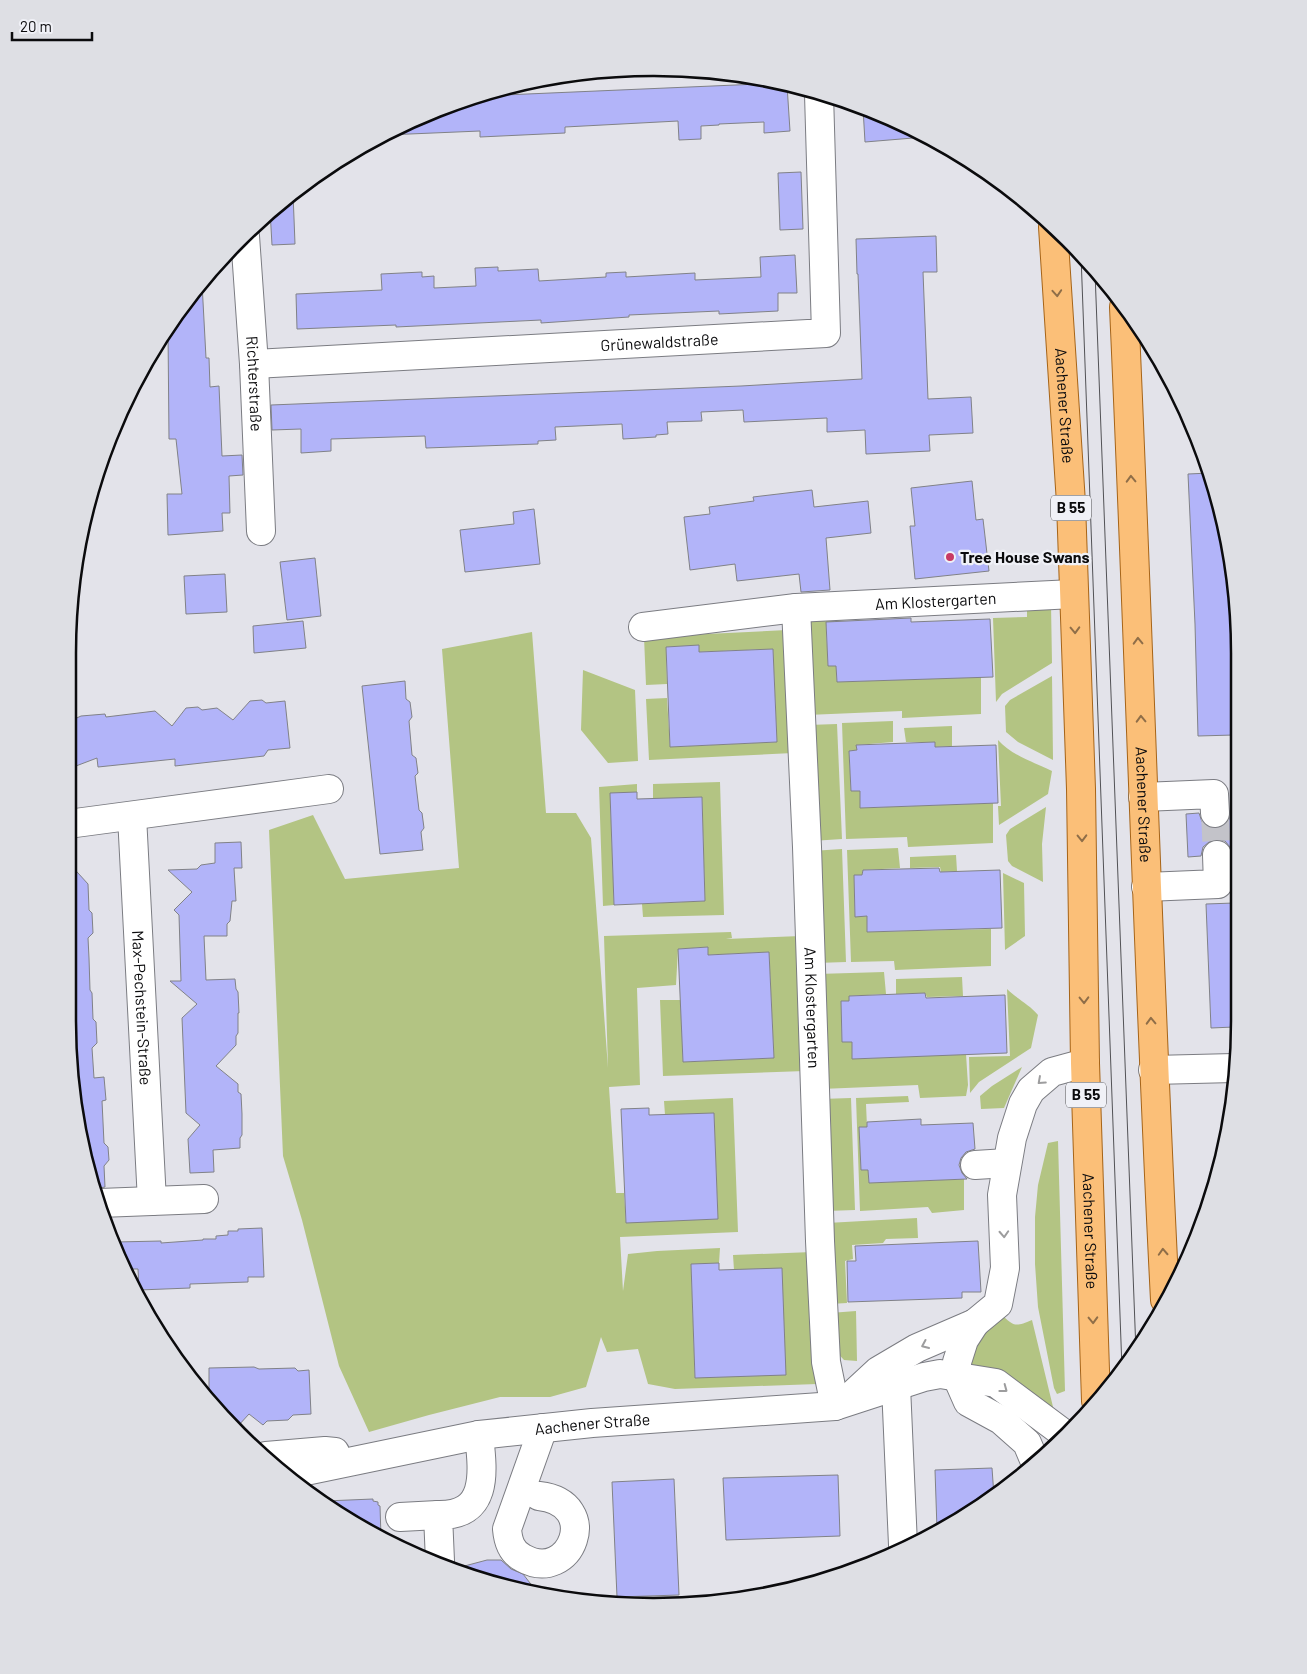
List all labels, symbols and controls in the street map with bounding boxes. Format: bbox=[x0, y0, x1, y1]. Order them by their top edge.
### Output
scale bar bbox=[12, 10, 92, 42]
text: 20 m bbox=[20, 17, 52, 35]
one-way arrow bbox=[1051, 290, 1062, 298]
street label: Grünewaldstraße bbox=[600, 329, 719, 354]
street label: Richterstraße bbox=[243, 335, 267, 432]
street label: Aachener Straße bbox=[1052, 347, 1078, 464]
one-way arrow bbox=[1126, 475, 1137, 483]
road number: B 55 bbox=[1051, 496, 1091, 520]
place label: Tree House Swans bbox=[960, 547, 1090, 566]
marker: Tree House Swans bbox=[944, 551, 956, 563]
street label: Am Klostergarten bbox=[875, 588, 997, 613]
one-way arrow bbox=[1069, 627, 1080, 635]
one-way arrow bbox=[1133, 637, 1144, 645]
one-way arrow bbox=[1136, 715, 1146, 722]
street label: Aachener Straße bbox=[1133, 746, 1156, 863]
one-way arrow bbox=[1077, 834, 1087, 842]
street label: Max-Pechstein-Straße bbox=[129, 930, 156, 1086]
street label: Am Klostergarten bbox=[801, 947, 824, 1069]
one-way arrow bbox=[1079, 997, 1089, 1005]
one-way arrow bbox=[1146, 1017, 1157, 1025]
one-way arrow bbox=[1037, 1075, 1046, 1084]
road number: B 55 bbox=[1066, 1082, 1106, 1108]
street label: Aachener Straße bbox=[1080, 1173, 1102, 1289]
one-way arrow bbox=[998, 1231, 1009, 1239]
one-way arrow bbox=[1157, 1247, 1168, 1255]
one-way arrow bbox=[1088, 1317, 1099, 1325]
one-way arrow bbox=[921, 1338, 930, 1349]
one-way arrow bbox=[998, 1383, 1007, 1391]
street label: Aachener Straße bbox=[534, 1409, 651, 1438]

